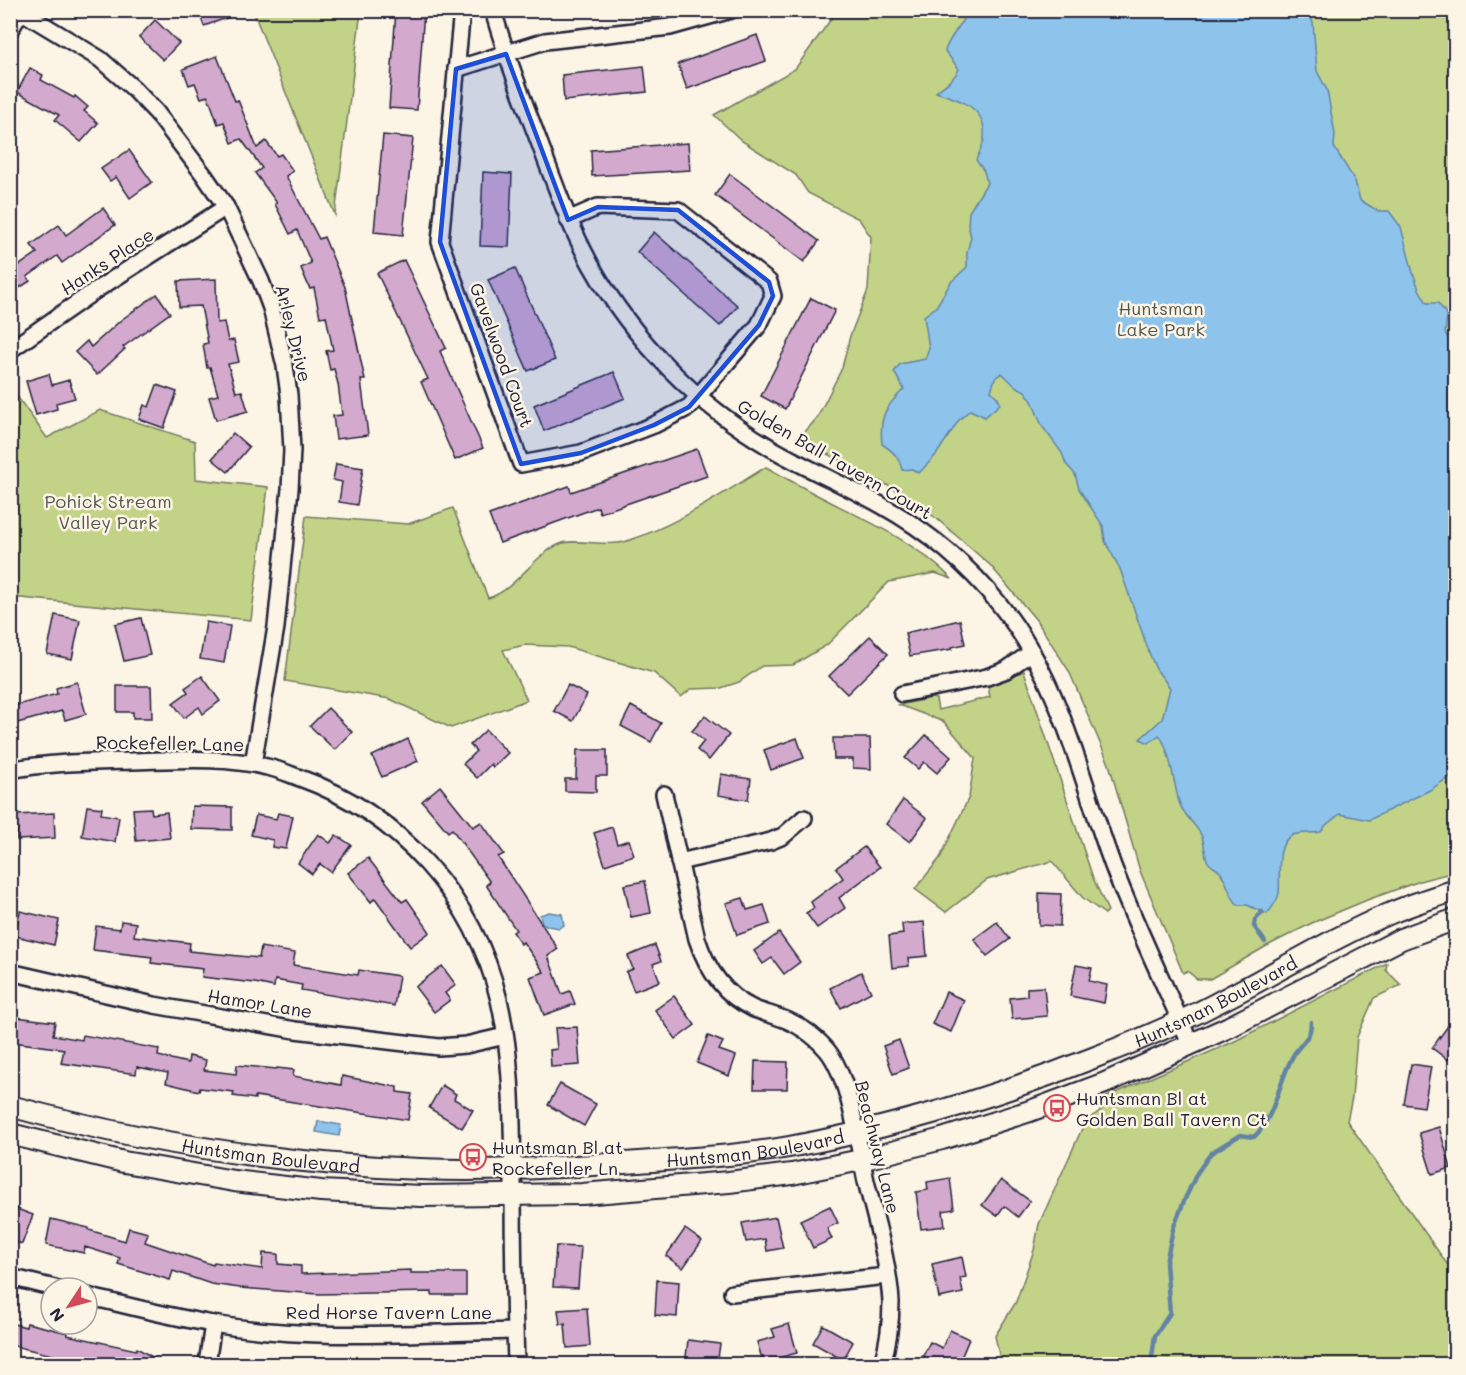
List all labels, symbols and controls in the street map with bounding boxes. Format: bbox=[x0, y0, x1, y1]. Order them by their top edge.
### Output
street label: Hanks Place bbox=[56, 222, 158, 300]
street label: Gavelwood Court bbox=[465, 279, 539, 431]
street label: Arley Drive bbox=[270, 282, 318, 384]
park label: Huntsman Lake Park bbox=[1117, 296, 1205, 341]
street label: Golden Ball Tavern Court bbox=[733, 393, 937, 525]
park label: Pohick Stream Valley Park bbox=[44, 489, 172, 534]
street label: Rockefeller Lane bbox=[96, 730, 244, 756]
street label: Huntsman Boulevard bbox=[1130, 950, 1301, 1052]
street label: Hamor Lane bbox=[206, 983, 314, 1023]
street label: Beachway Lane bbox=[850, 1078, 906, 1216]
place label: Huntsman Bl at Golden Ball Tavern Ct bbox=[1076, 1086, 1267, 1131]
bus stop icon: Huntsman Bl at Golden Ball Tavern Ct bbox=[1042, 1093, 1072, 1123]
street label: Huntsman Boulevard bbox=[665, 1124, 846, 1172]
street label: Huntsman Boulevard bbox=[180, 1133, 361, 1178]
place label: Huntsman Bl at Rockefeller Ln bbox=[492, 1135, 623, 1180]
bus stop icon: Huntsman Bl at Rockefeller Ln bbox=[458, 1142, 488, 1172]
north arrow bbox=[39, 1276, 99, 1336]
street label: Red Horse Tavern Lane bbox=[286, 1300, 492, 1324]
text: N bbox=[44, 1304, 69, 1326]

